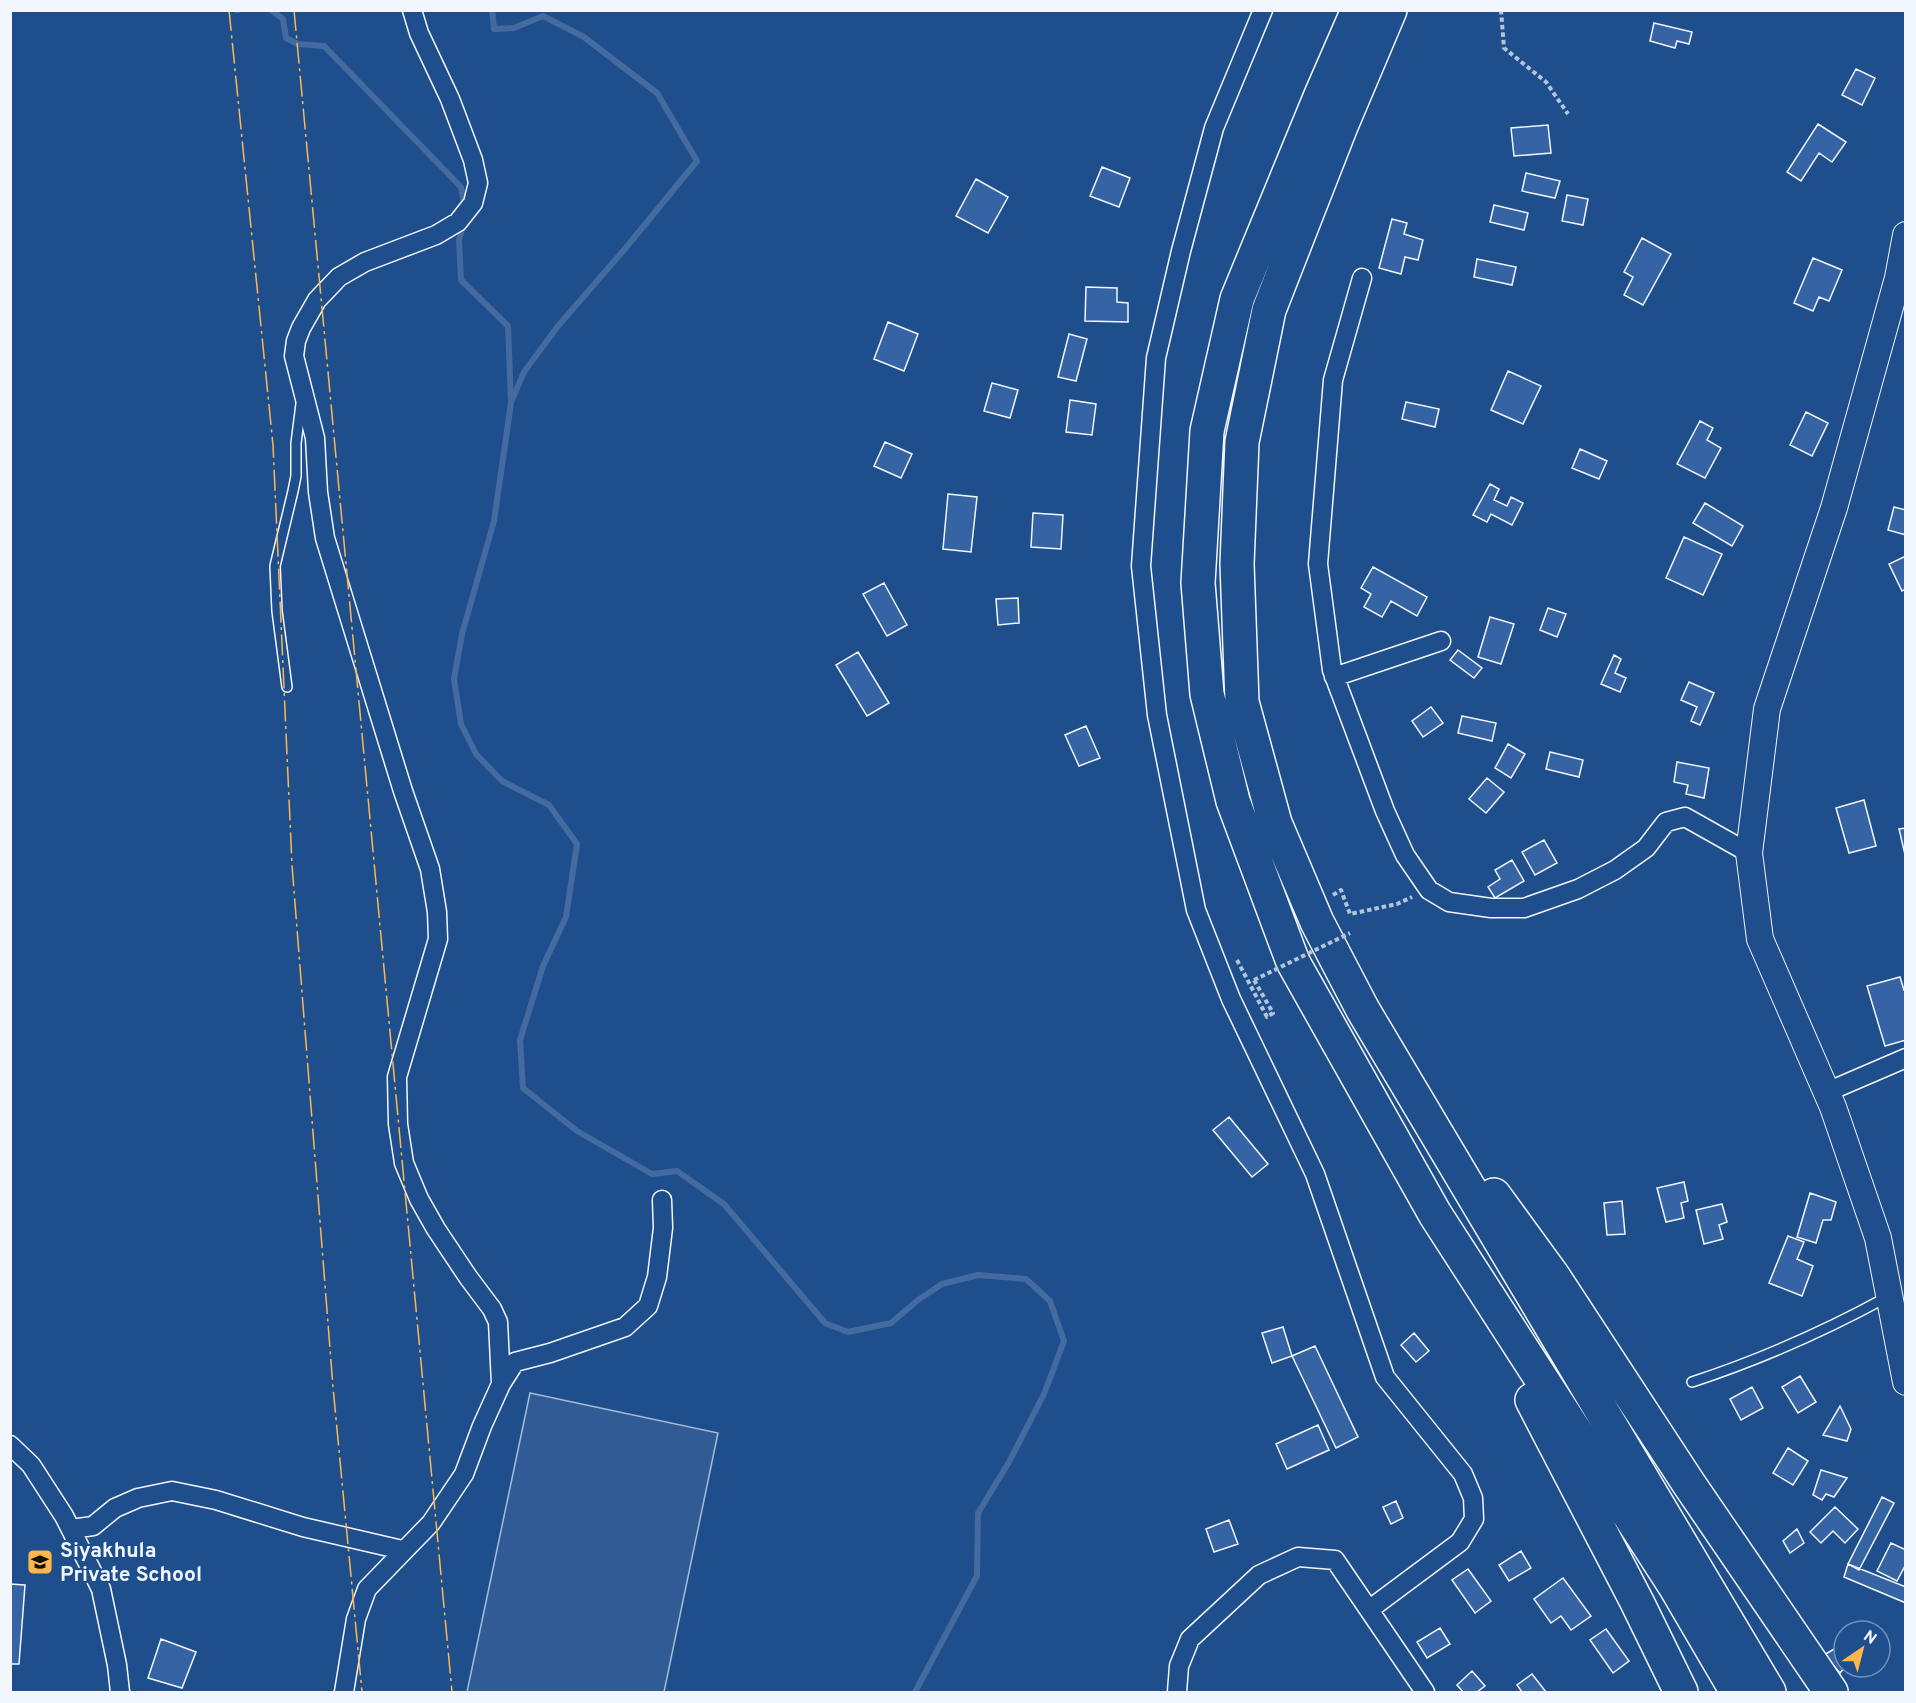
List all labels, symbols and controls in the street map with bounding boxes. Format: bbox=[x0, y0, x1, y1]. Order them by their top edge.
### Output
place label: Siyakhula Private School bbox=[60, 1538, 202, 1589]
school or university icon: Siyakhula Private School bbox=[25, 1547, 55, 1577]
north arrow bbox=[1832, 1619, 1892, 1679]
text: N bbox=[1859, 1627, 1880, 1650]

